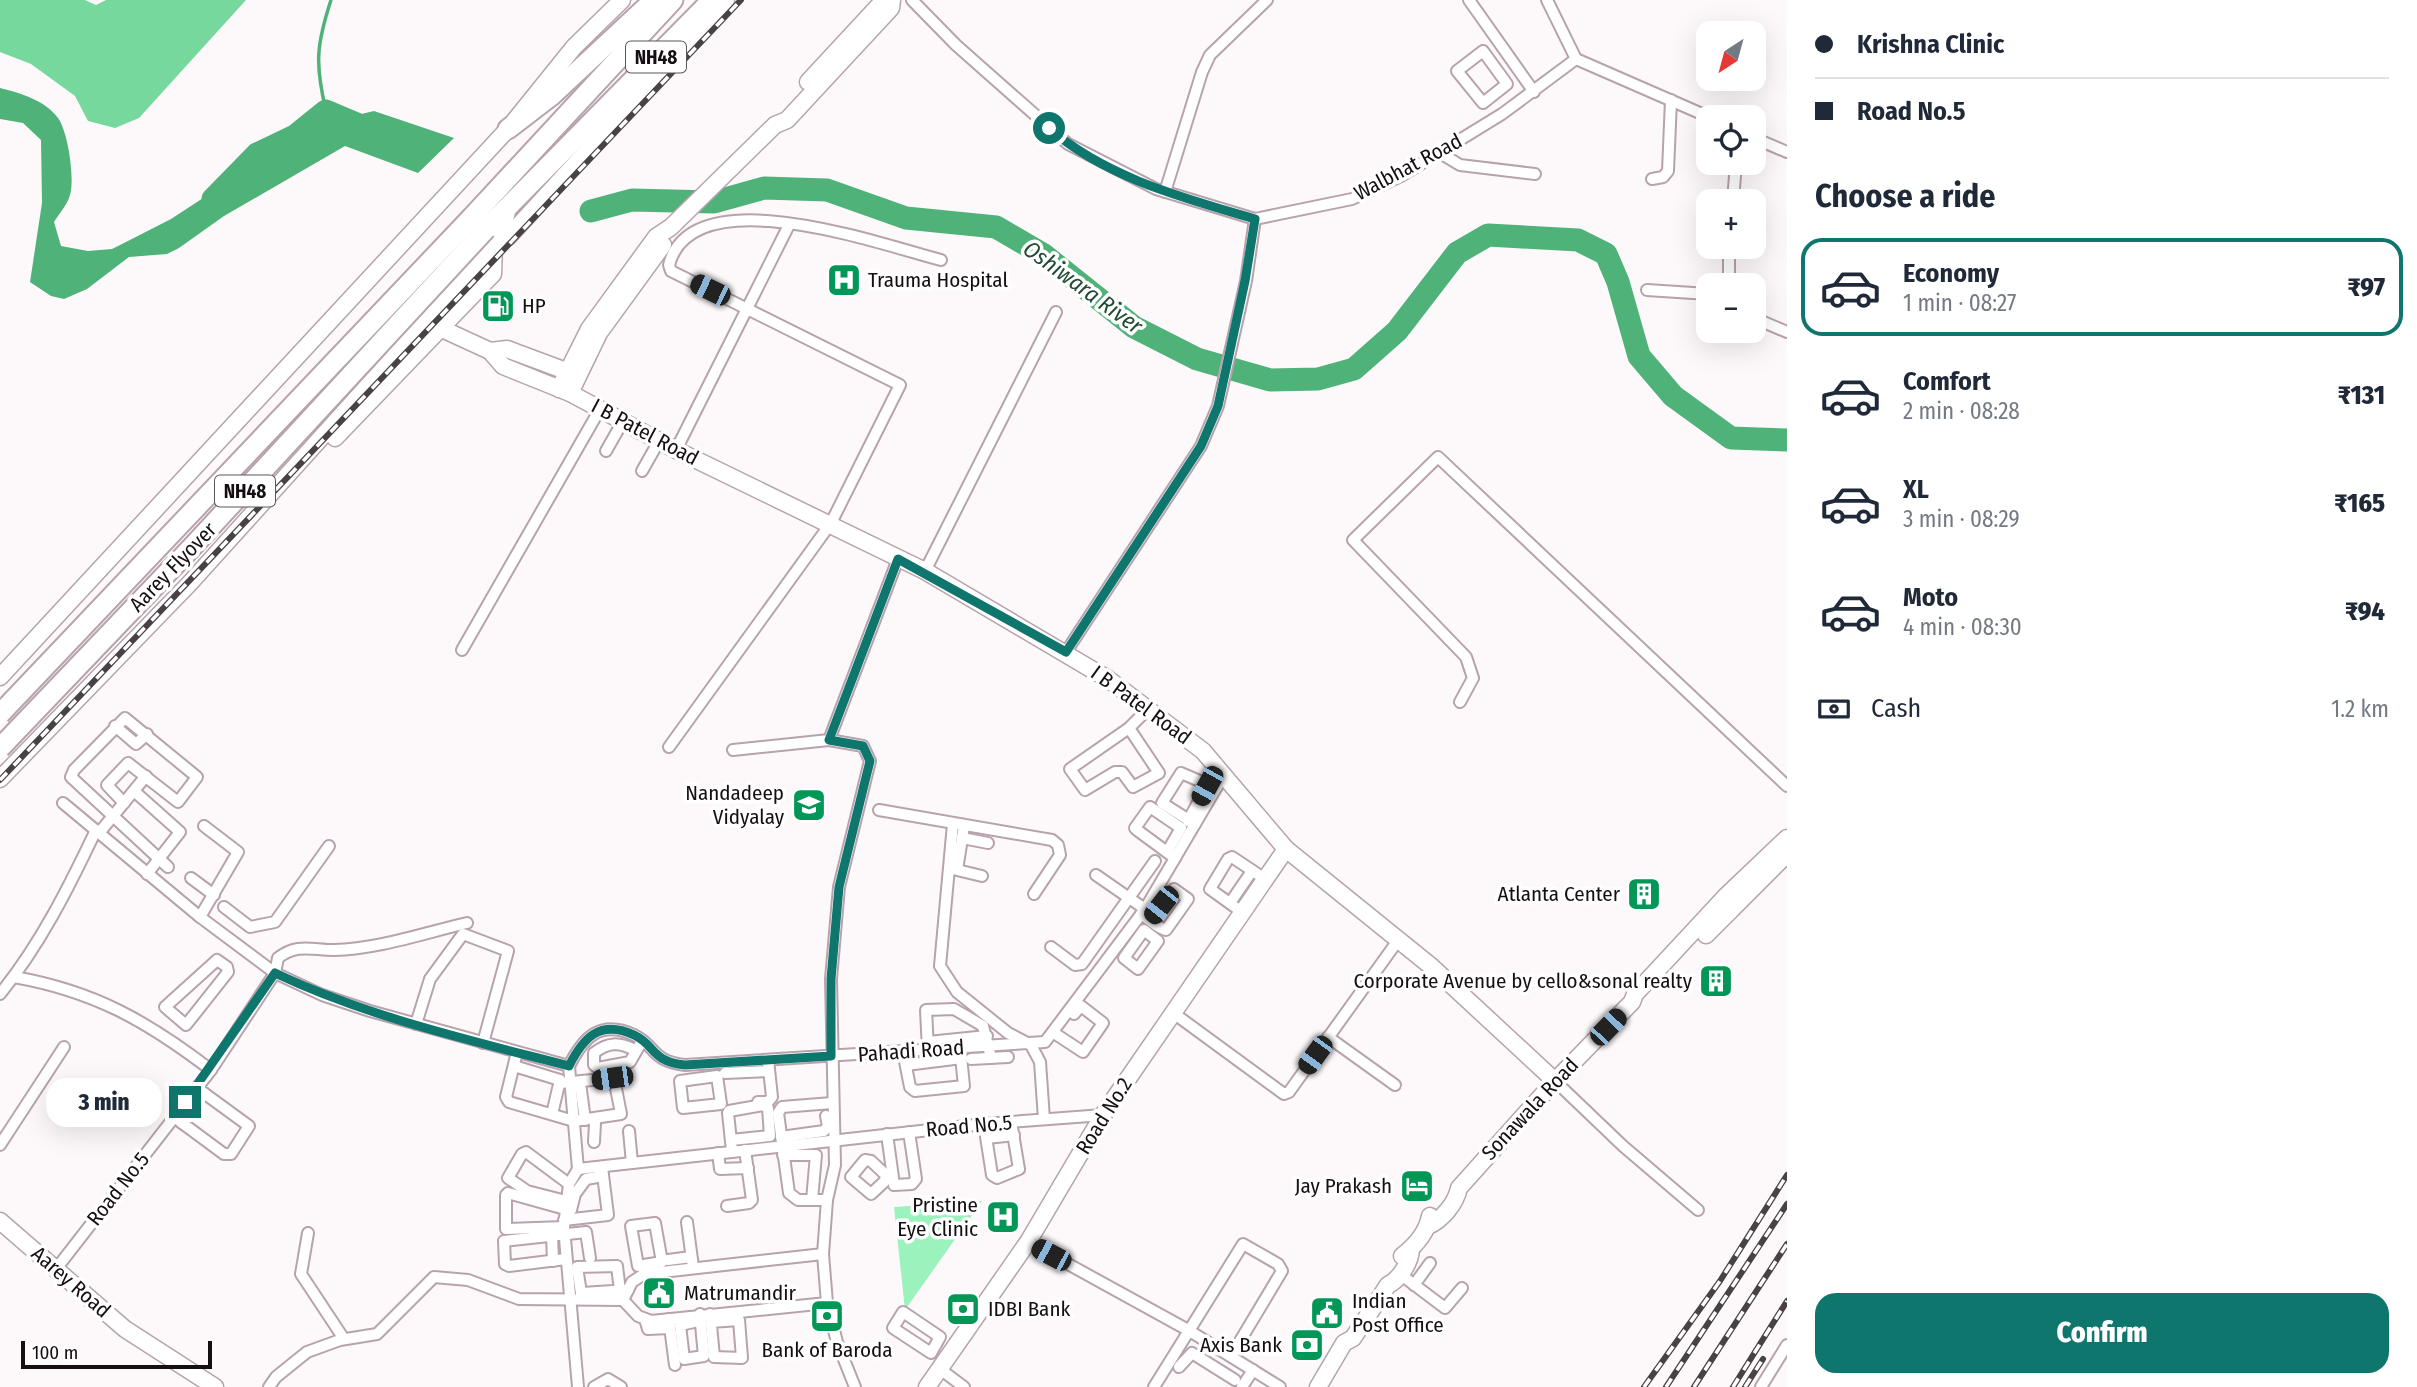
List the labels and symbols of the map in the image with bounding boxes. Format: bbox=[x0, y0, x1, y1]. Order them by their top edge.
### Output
north arrow bbox=[1696, 21, 1766, 91]
road number: NH48 bbox=[626, 41, 686, 72]
route start bbox=[1033, 112, 1065, 144]
street label: Walbhat Road bbox=[1350, 128, 1466, 206]
water label: Oshiwara River bbox=[1018, 234, 1149, 340]
hospital icon: Trauma Hospital bbox=[825, 261, 863, 299]
place label: Trauma Hospital bbox=[868, 267, 1008, 293]
car bbox=[687, 271, 734, 309]
fuel station icon: HP bbox=[479, 287, 517, 325]
place label: HP bbox=[522, 293, 546, 319]
street label: I B Patel Road bbox=[587, 393, 703, 471]
road number: NH48 bbox=[215, 476, 275, 506]
street label: Aarey Flyover bbox=[124, 516, 222, 617]
street label: I B Patel Road bbox=[1086, 660, 1196, 750]
car bbox=[1188, 763, 1227, 809]
place label: Nandadeep Vidyalay bbox=[685, 780, 785, 830]
school or university icon: Nandadeep Vidyalay bbox=[790, 786, 828, 824]
building icon: Atlanta Center bbox=[1625, 875, 1663, 913]
place label: Atlanta Center bbox=[1498, 881, 1621, 907]
car bbox=[1140, 882, 1183, 928]
building icon: Corporate Avenue by cello&sonal realty bbox=[1697, 962, 1735, 1000]
place label: Corporate Avenue by cello&sonal realty bbox=[1354, 968, 1693, 994]
car bbox=[1586, 1005, 1631, 1049]
car bbox=[1295, 1032, 1336, 1078]
street label: Pahadi Road bbox=[857, 1034, 965, 1068]
street label: Sonawala Road bbox=[1476, 1052, 1584, 1166]
car bbox=[590, 1065, 635, 1091]
street label: Road No.2 bbox=[1070, 1073, 1138, 1159]
callout: 3 min bbox=[45, 1078, 160, 1126]
route end bbox=[169, 1086, 201, 1118]
street label: Road No.5 bbox=[925, 1109, 1013, 1143]
street label: Road No.5 bbox=[81, 1147, 155, 1231]
hotel icon: Jay Prakash bbox=[1398, 1167, 1436, 1205]
place label: Jay Prakash bbox=[1295, 1173, 1392, 1199]
place label: Pristine Eye Clinic bbox=[897, 1192, 978, 1242]
hospital icon: Pristine Eye Clinic bbox=[984, 1198, 1022, 1236]
car bbox=[1028, 1236, 1075, 1274]
street label: Aarey Road bbox=[26, 1241, 116, 1323]
public building icon: Matrumandir bbox=[640, 1274, 678, 1312]
place label: Matrumandir bbox=[684, 1280, 796, 1306]
place label: Indian Post Office bbox=[1352, 1288, 1444, 1338]
bank icon: IDBI Bank bbox=[944, 1290, 982, 1328]
public building icon: Indian Post Office bbox=[1308, 1294, 1346, 1332]
place label: IDBI Bank bbox=[988, 1296, 1070, 1322]
bank icon: Bank of Baroda bbox=[808, 1297, 846, 1335]
bank icon: Axis Bank bbox=[1288, 1326, 1326, 1364]
place label: Axis Bank bbox=[1200, 1332, 1282, 1358]
place label: Bank of Baroda bbox=[761, 1337, 893, 1363]
scale bar bbox=[21, 1338, 212, 1370]

